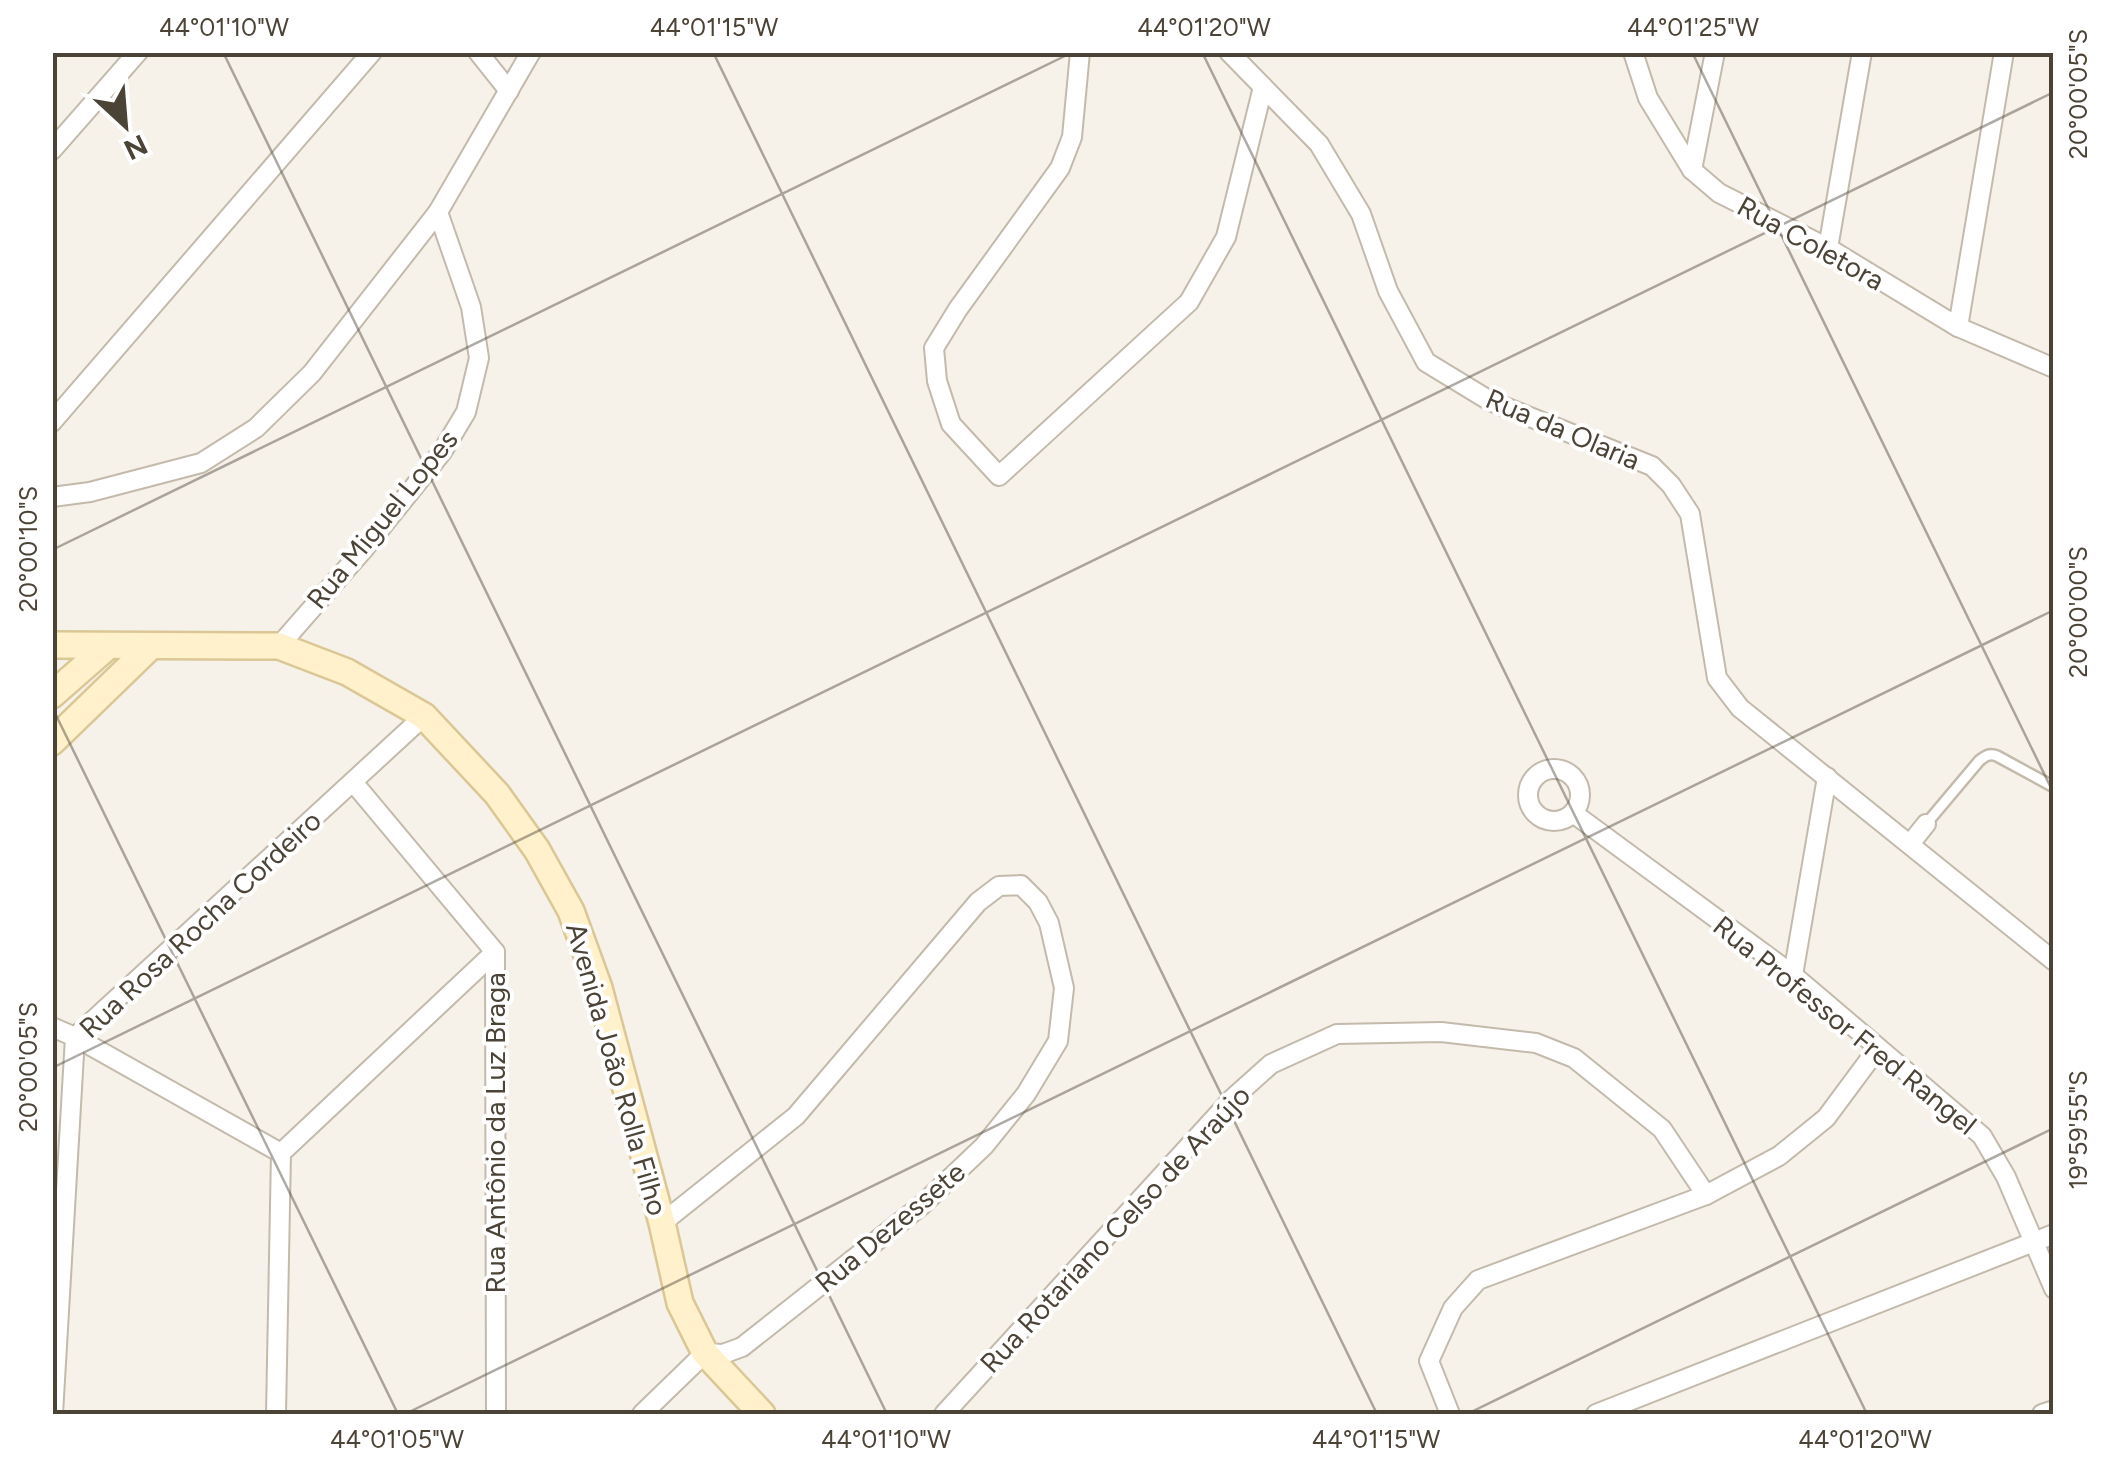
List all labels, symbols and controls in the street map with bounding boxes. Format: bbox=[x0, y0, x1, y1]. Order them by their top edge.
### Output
text: 44°01'10"W bbox=[159, 12, 289, 42]
text: 44°01'15"W bbox=[650, 12, 778, 42]
text: 44°01'20"W bbox=[1137, 12, 1271, 42]
text: 44°01'25"W bbox=[1627, 12, 1759, 42]
text: 20°00'05"S bbox=[2063, 29, 2093, 159]
north arrow bbox=[75, 75, 175, 175]
text: N bbox=[119, 127, 153, 167]
street label: Rua Coletora bbox=[1732, 189, 1890, 297]
street label: Rua da Olaria bbox=[1481, 381, 1645, 477]
street label: Rua Miguel Lopes bbox=[299, 423, 465, 615]
text: 20°00'10"S bbox=[13, 486, 43, 612]
text: 20°00'00"S bbox=[2063, 546, 2093, 678]
street label: Rua Rosa Rocha Cordeiro bbox=[72, 803, 328, 1045]
street label: Rua Professor Fred Rangel bbox=[1707, 908, 1983, 1142]
street label: Avenida João Rolla Filho bbox=[559, 919, 675, 1219]
street label: Rua Antônio da Luz Braga bbox=[478, 973, 512, 1293]
text: 20°00'05"S bbox=[13, 1002, 43, 1132]
text: 19°59'55"S bbox=[2063, 1070, 2093, 1190]
street label: Rua Rotariano Celso de Araújo bbox=[973, 1078, 1257, 1380]
street label: Rua Dezessete bbox=[808, 1154, 972, 1300]
text: 44°01'05"W bbox=[330, 1424, 464, 1454]
text: 44°01'10"W bbox=[821, 1424, 951, 1454]
text: 44°01'15"W bbox=[1312, 1424, 1440, 1454]
text: 44°01'20"W bbox=[1798, 1424, 1932, 1454]

